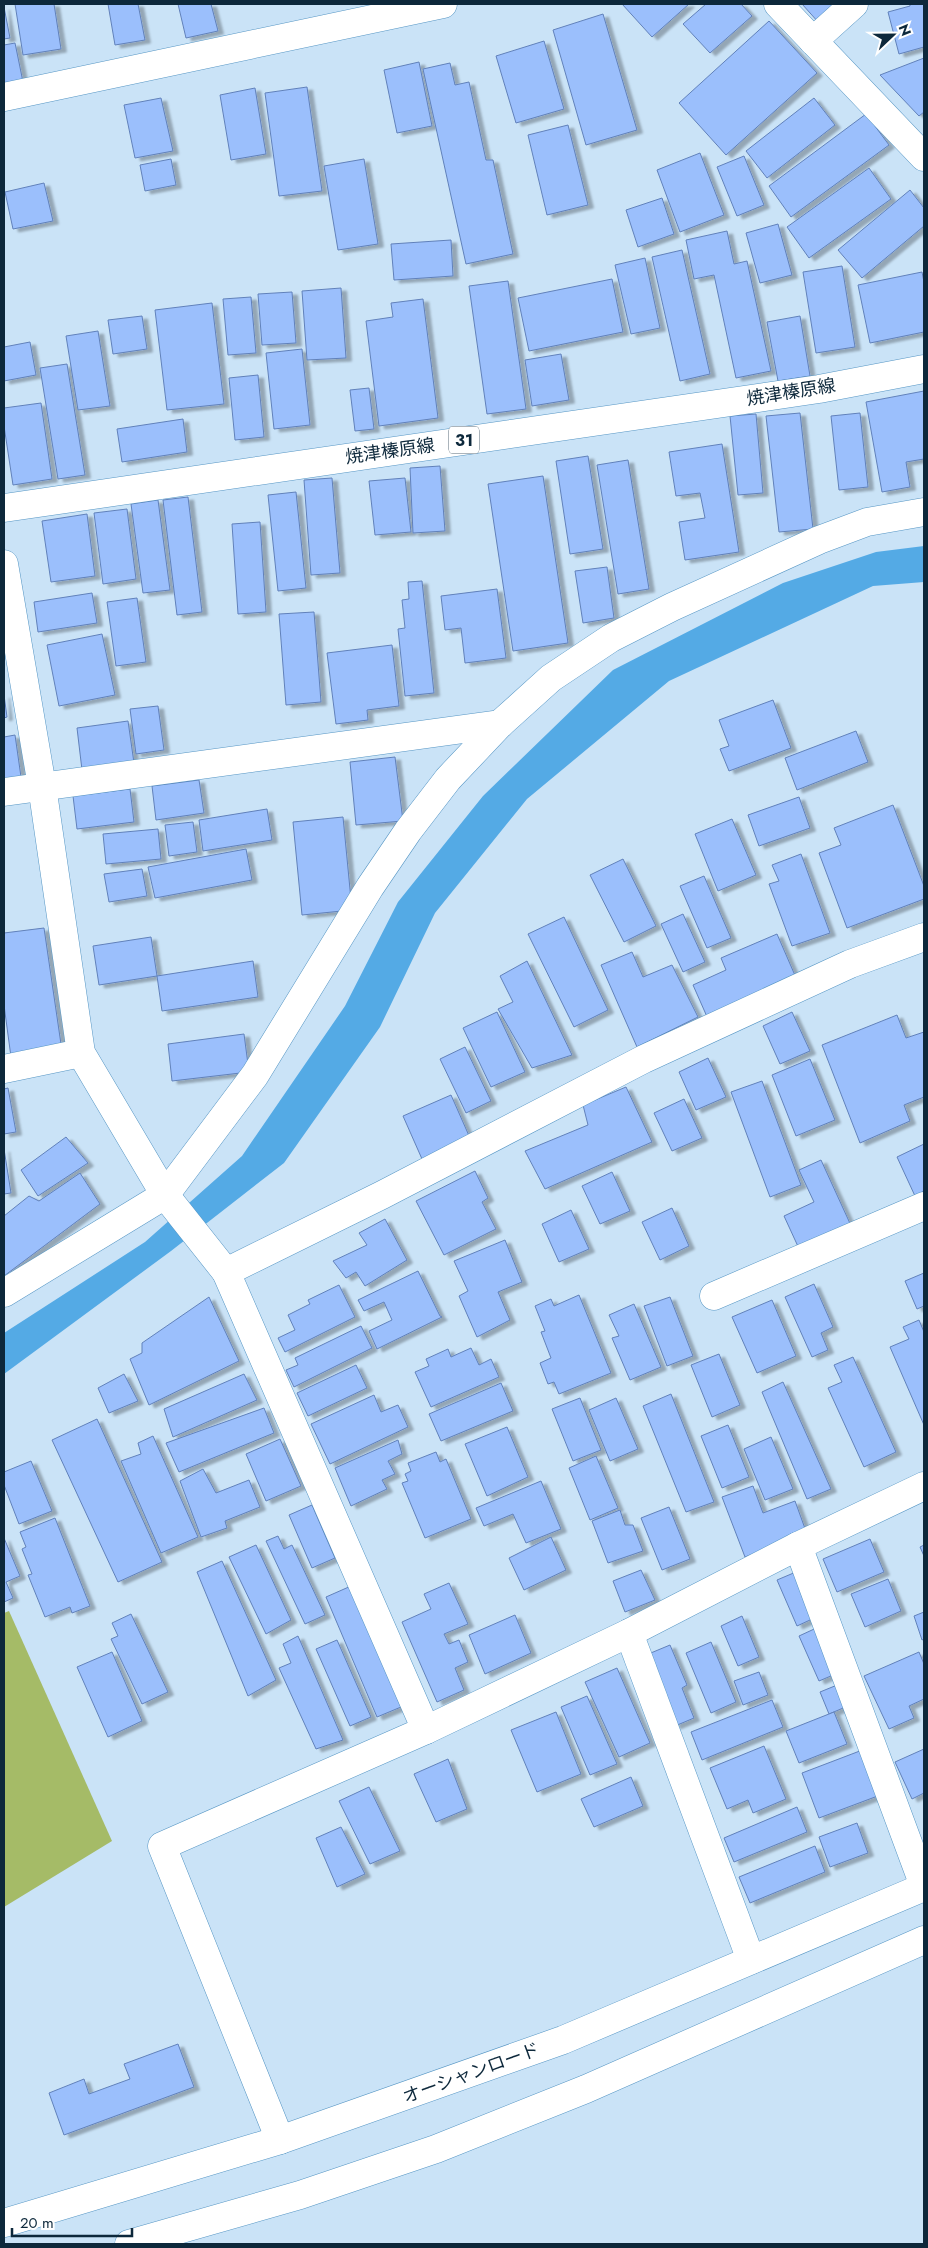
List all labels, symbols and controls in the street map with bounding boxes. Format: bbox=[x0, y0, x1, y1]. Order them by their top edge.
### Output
north arrow bbox=[868, 10, 918, 60]
text: N bbox=[894, 21, 916, 39]
street label: 焼津榛原線 bbox=[745, 372, 837, 412]
road number: 31 bbox=[449, 426, 479, 454]
street label: 焼津榛原線 bbox=[344, 432, 436, 470]
street label: オーシャンロード bbox=[399, 2036, 543, 2110]
scale bar bbox=[12, 2206, 132, 2238]
text: 20 m bbox=[20, 2212, 54, 2234]

